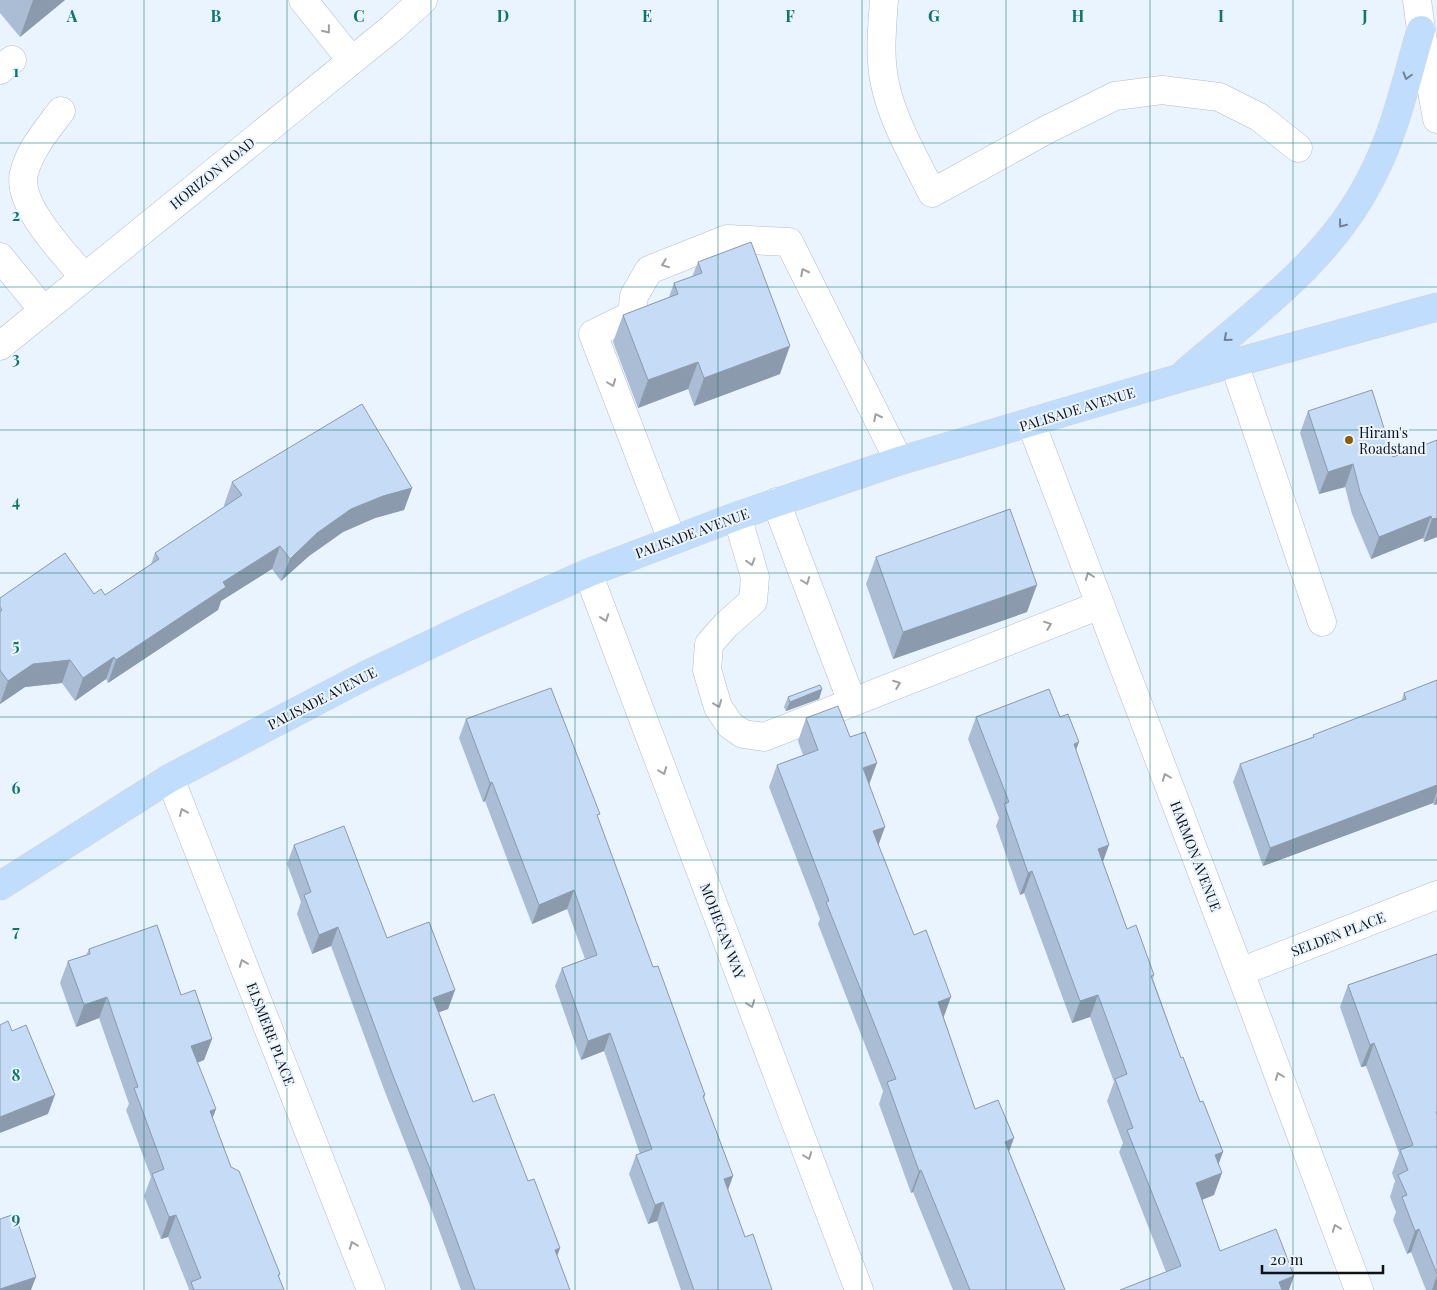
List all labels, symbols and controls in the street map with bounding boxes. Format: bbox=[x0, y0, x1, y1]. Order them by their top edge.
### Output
text: A bbox=[66, 5, 78, 26]
text: B bbox=[211, 5, 222, 26]
text: C bbox=[353, 5, 365, 26]
text: D bbox=[497, 5, 509, 26]
text: E bbox=[642, 5, 652, 26]
text: F bbox=[785, 5, 795, 26]
text: G bbox=[928, 5, 940, 26]
text: H bbox=[1072, 5, 1085, 26]
text: I bbox=[1218, 5, 1224, 26]
text: J bbox=[1361, 5, 1368, 26]
one-way arrow bbox=[321, 24, 330, 34]
text: 1 bbox=[13, 60, 19, 81]
one-way arrow bbox=[1403, 72, 1413, 80]
street label: HORIZON ROAD bbox=[165, 133, 259, 213]
text: 2 bbox=[12, 204, 20, 225]
one-way arrow bbox=[1339, 218, 1348, 228]
one-way arrow bbox=[661, 257, 670, 268]
one-way arrow bbox=[800, 268, 810, 277]
one-way arrow bbox=[1223, 332, 1232, 341]
text: 3 bbox=[12, 347, 20, 368]
one-way arrow bbox=[606, 378, 616, 387]
street label: PALISADE AVENUE bbox=[1017, 382, 1137, 436]
one-way arrow bbox=[873, 413, 883, 422]
place label: Hiram's Roadstand bbox=[1359, 423, 1426, 458]
marker: Hiram's Roadstand bbox=[1343, 434, 1355, 446]
text: 4 bbox=[12, 490, 20, 511]
street label: PALISADE AVENUE bbox=[632, 504, 752, 562]
one-way arrow bbox=[745, 558, 756, 567]
one-way arrow bbox=[1085, 572, 1095, 581]
one-way arrow bbox=[799, 576, 810, 585]
one-way arrow bbox=[599, 614, 609, 622]
one-way arrow bbox=[1043, 621, 1052, 632]
text: 5 bbox=[12, 634, 20, 655]
street label: PALISADE AVENUE bbox=[264, 662, 380, 734]
one-way arrow bbox=[892, 680, 901, 690]
one-way arrow bbox=[711, 699, 722, 708]
one-way arrow bbox=[657, 766, 667, 774]
one-way arrow bbox=[1161, 773, 1171, 781]
text: 6 bbox=[12, 777, 21, 798]
street label: HARMON AVENUE bbox=[1166, 798, 1226, 914]
one-way arrow bbox=[179, 808, 189, 817]
street label: MOHEGAN WAY bbox=[696, 880, 750, 982]
street label: SELDEN PLACE bbox=[1288, 907, 1388, 961]
text: 7 bbox=[12, 920, 20, 941]
one-way arrow bbox=[239, 959, 249, 968]
street label: ELSMERE PLACE bbox=[243, 980, 299, 1088]
one-way arrow bbox=[745, 1000, 755, 1008]
text: 8 bbox=[12, 1064, 21, 1085]
one-way arrow bbox=[1275, 1072, 1285, 1081]
one-way arrow bbox=[802, 1152, 812, 1160]
text: 9 bbox=[12, 1207, 21, 1228]
one-way arrow bbox=[1332, 1224, 1342, 1233]
one-way arrow bbox=[349, 1241, 359, 1249]
scale bar bbox=[1262, 1242, 1383, 1274]
text: 20 m bbox=[1270, 1249, 1304, 1269]

